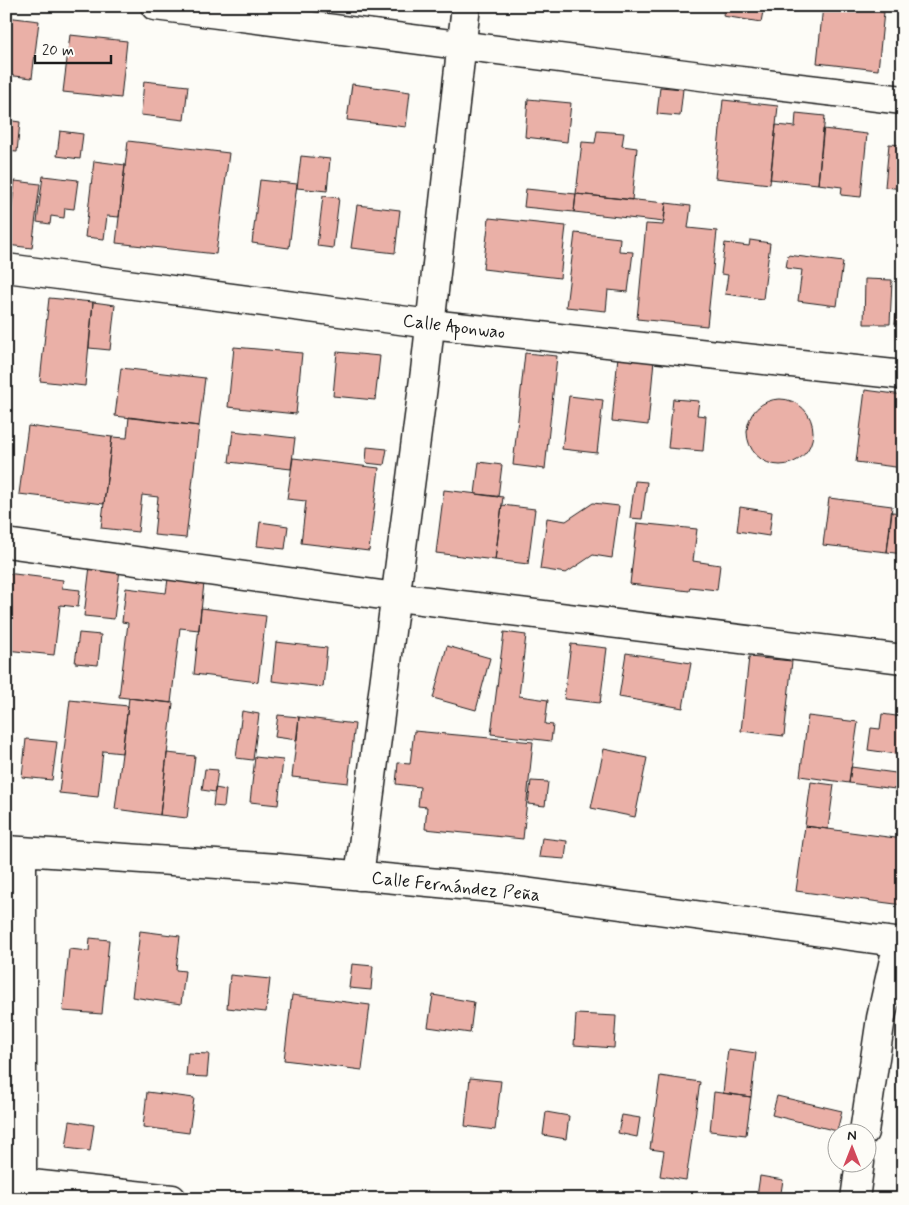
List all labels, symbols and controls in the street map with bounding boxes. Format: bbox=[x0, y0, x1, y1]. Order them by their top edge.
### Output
scale bar bbox=[35, 32, 111, 64]
text: 20 m bbox=[42, 41, 74, 61]
street label: Calle Aponwao bbox=[401, 309, 507, 346]
street label: Calle Fernández Peña bbox=[370, 866, 542, 908]
north arrow bbox=[826, 1122, 876, 1172]
text: N bbox=[847, 1127, 857, 1145]

